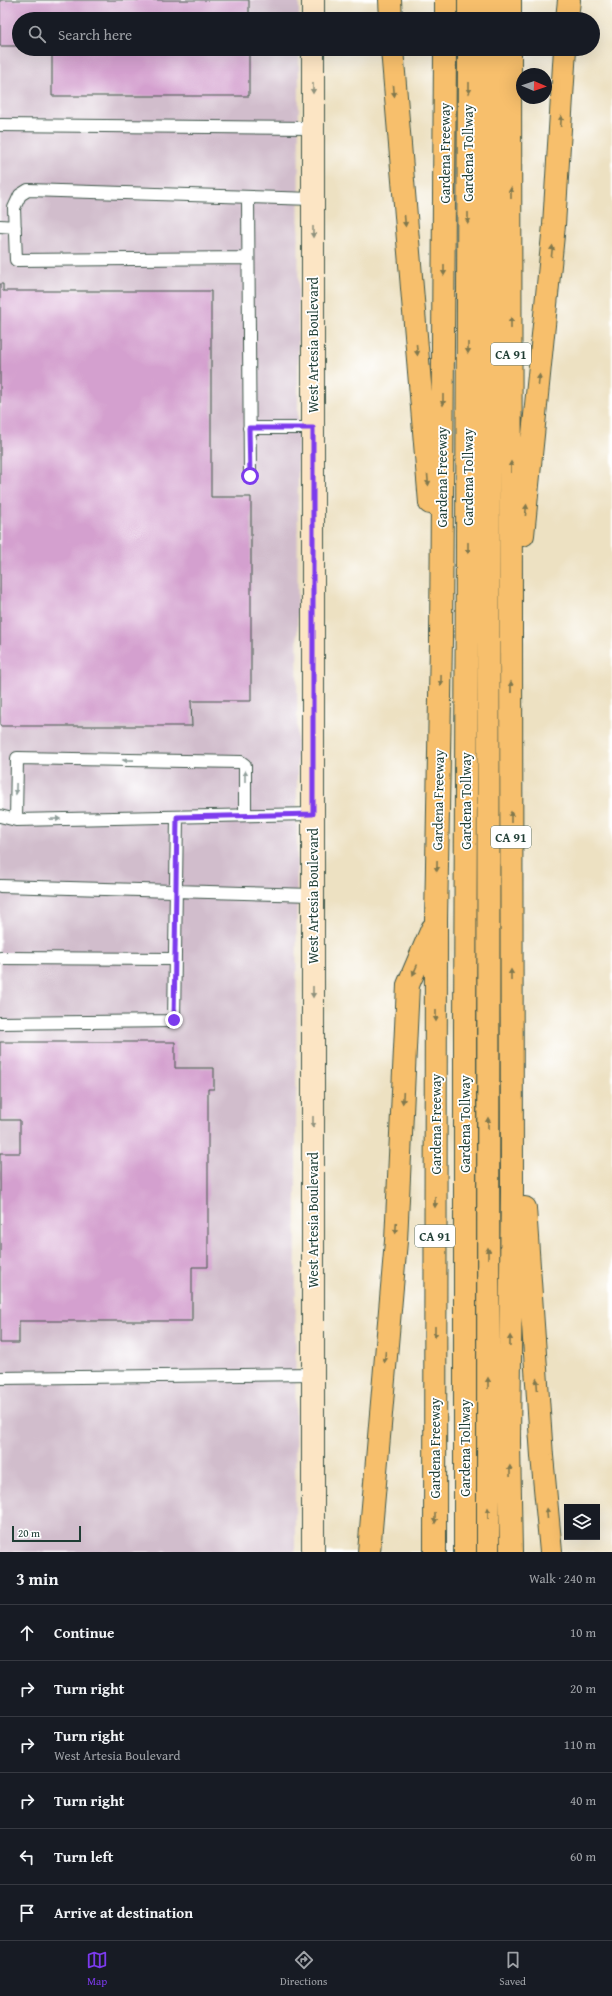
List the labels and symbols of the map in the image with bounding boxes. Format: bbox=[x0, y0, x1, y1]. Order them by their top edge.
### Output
north arrow bbox=[516, 68, 552, 104]
one-way arrow bbox=[310, 82, 316, 95]
one-way arrow bbox=[465, 82, 472, 94]
one-way arrow bbox=[391, 85, 398, 97]
street label: Gardena Freeway bbox=[435, 103, 455, 203]
street label: Gardena Tollway bbox=[458, 104, 478, 202]
one-way arrow bbox=[557, 115, 564, 127]
one-way arrow bbox=[508, 186, 514, 199]
one-way arrow bbox=[465, 212, 471, 225]
one-way arrow bbox=[402, 215, 409, 227]
one-way arrow bbox=[310, 226, 316, 239]
one-way arrow bbox=[548, 245, 555, 257]
one-way arrow bbox=[441, 264, 447, 277]
street label: West Artesia Boulevard bbox=[303, 276, 323, 413]
one-way arrow bbox=[508, 316, 514, 329]
one-way arrow bbox=[465, 342, 471, 355]
road number: CA 91 bbox=[491, 343, 531, 365]
one-way arrow bbox=[413, 344, 420, 356]
one-way arrow bbox=[535, 374, 542, 386]
one-way arrow bbox=[440, 394, 446, 407]
street label: Gardena Freeway bbox=[432, 427, 452, 527]
street label: Gardena Tollway bbox=[458, 428, 478, 526]
one-way arrow bbox=[508, 460, 514, 473]
route start bbox=[241, 467, 259, 485]
one-way arrow bbox=[424, 474, 431, 486]
one-way arrow bbox=[523, 504, 529, 516]
one-way arrow bbox=[465, 542, 471, 555]
one-way arrow bbox=[438, 674, 444, 687]
one-way arrow bbox=[508, 680, 514, 693]
street label: Gardena Freeway bbox=[427, 749, 449, 851]
street label: Gardena Tollway bbox=[456, 752, 476, 850]
one-way arrow bbox=[121, 757, 134, 763]
one-way arrow bbox=[242, 769, 248, 782]
one-way arrow bbox=[13, 783, 19, 796]
one-way arrow bbox=[508, 810, 514, 823]
one-way arrow bbox=[49, 816, 62, 822]
road number: CA 91 bbox=[491, 826, 531, 848]
street label: West Artesia Boulevard bbox=[303, 827, 323, 964]
one-way arrow bbox=[434, 860, 440, 873]
one-way arrow bbox=[412, 964, 418, 975]
one-way arrow bbox=[508, 968, 514, 981]
one-way arrow bbox=[310, 986, 316, 999]
one-way arrow bbox=[433, 1010, 439, 1023]
route end bbox=[165, 1011, 183, 1029]
street label: Gardena Freeway bbox=[426, 1074, 446, 1174]
street label: Gardena Tollway bbox=[455, 1075, 475, 1173]
one-way arrow bbox=[399, 1092, 406, 1104]
one-way arrow bbox=[310, 1116, 316, 1129]
one-way arrow bbox=[485, 1116, 491, 1129]
street label: West Artesia Boulevard bbox=[303, 1151, 323, 1288]
one-way arrow bbox=[432, 1196, 438, 1209]
one-way arrow bbox=[393, 1222, 400, 1234]
road number: CA 91 bbox=[415, 1225, 455, 1247]
one-way arrow bbox=[485, 1246, 491, 1259]
one-way arrow bbox=[432, 1326, 438, 1339]
one-way arrow bbox=[507, 1335, 514, 1347]
one-way arrow bbox=[382, 1351, 389, 1363]
one-way arrow bbox=[485, 1376, 491, 1389]
one-way arrow bbox=[534, 1378, 541, 1390]
street label: Gardena Freeway bbox=[425, 1398, 445, 1498]
street label: Gardena Tollway bbox=[455, 1399, 475, 1497]
one-way arrow bbox=[507, 1464, 513, 1477]
one-way arrow bbox=[485, 1506, 491, 1519]
one-way arrow bbox=[544, 1507, 551, 1519]
one-way arrow bbox=[432, 1512, 438, 1525]
scale bar bbox=[12, 1524, 81, 1543]

